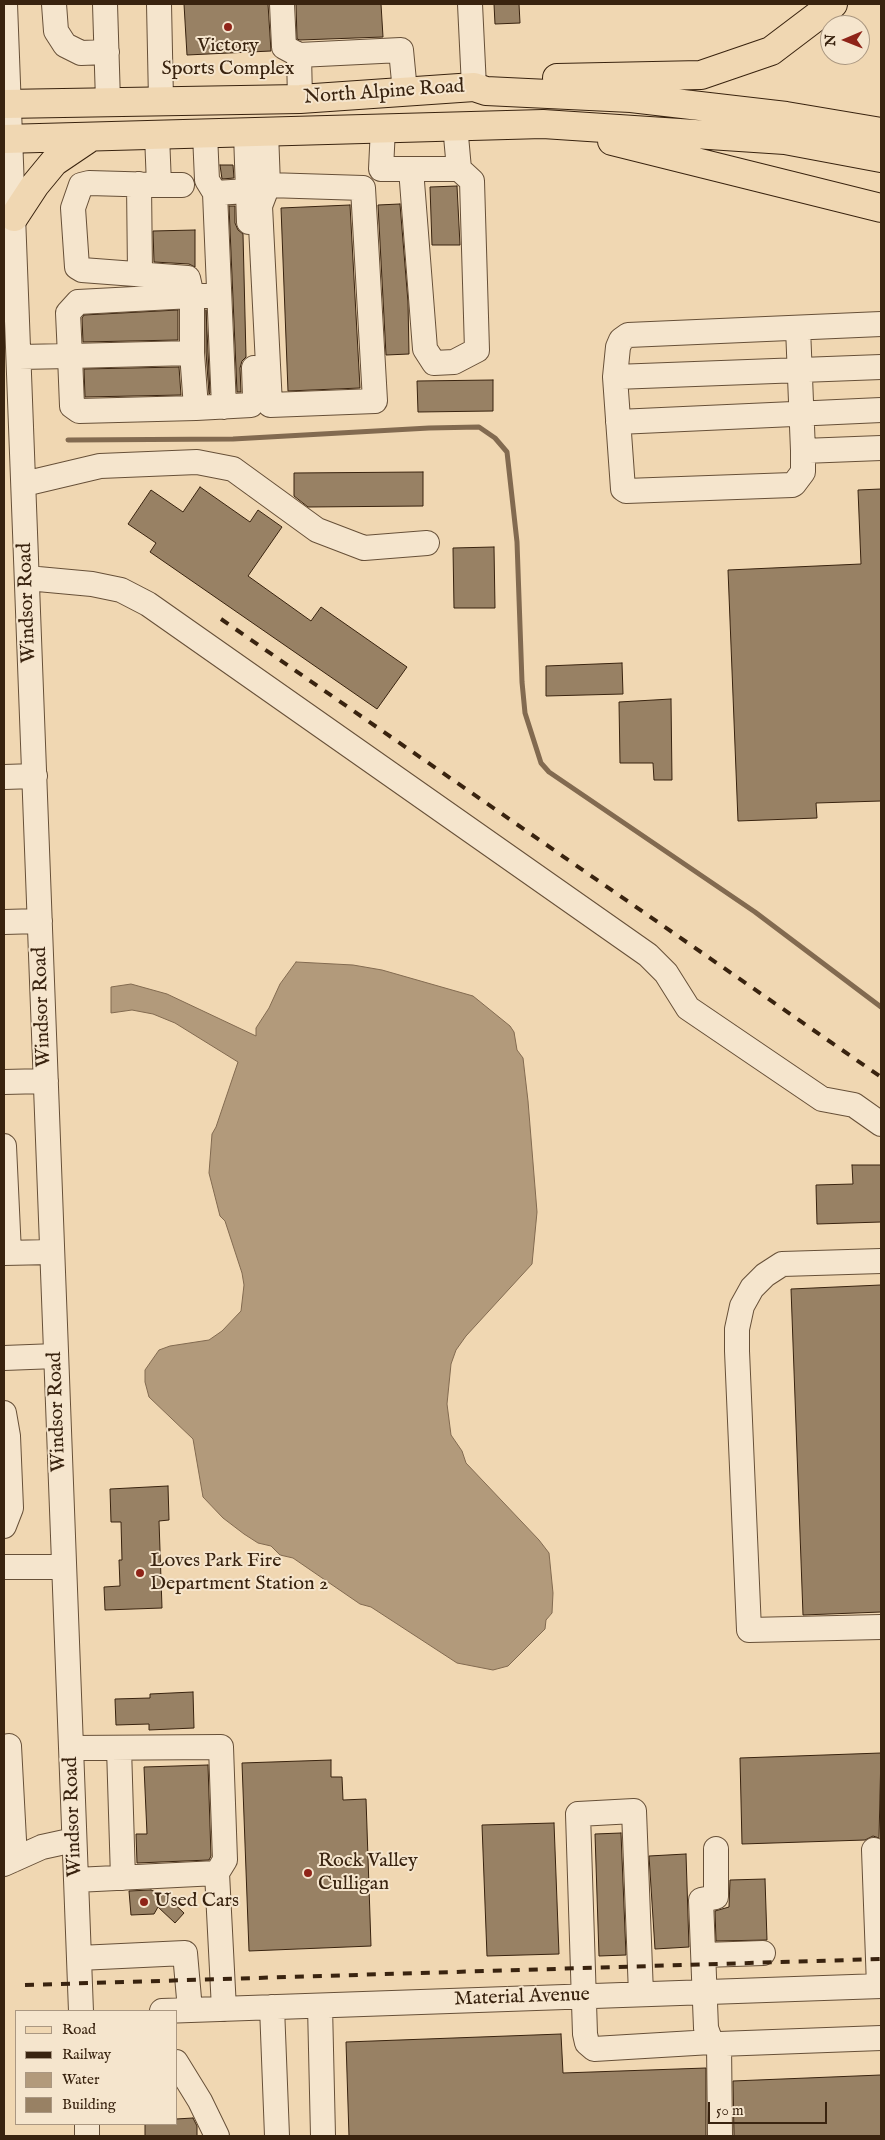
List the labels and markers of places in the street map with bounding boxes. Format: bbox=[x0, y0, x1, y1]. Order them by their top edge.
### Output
marker: Victory Sports Complex bbox=[222, 21, 234, 33]
place label: Victory Sports Complex bbox=[162, 35, 294, 82]
place label: Loves Park Fire Department Station 2 bbox=[150, 1550, 328, 1597]
marker: Loves Park Fire Department Station 2 bbox=[134, 1567, 146, 1579]
place label: Rock Valley Culligan bbox=[318, 1850, 418, 1897]
marker: Rock Valley Culligan bbox=[302, 1867, 314, 1879]
place label: Used Cars bbox=[154, 1890, 239, 1914]
marker: Used Cars bbox=[138, 1896, 150, 1908]

